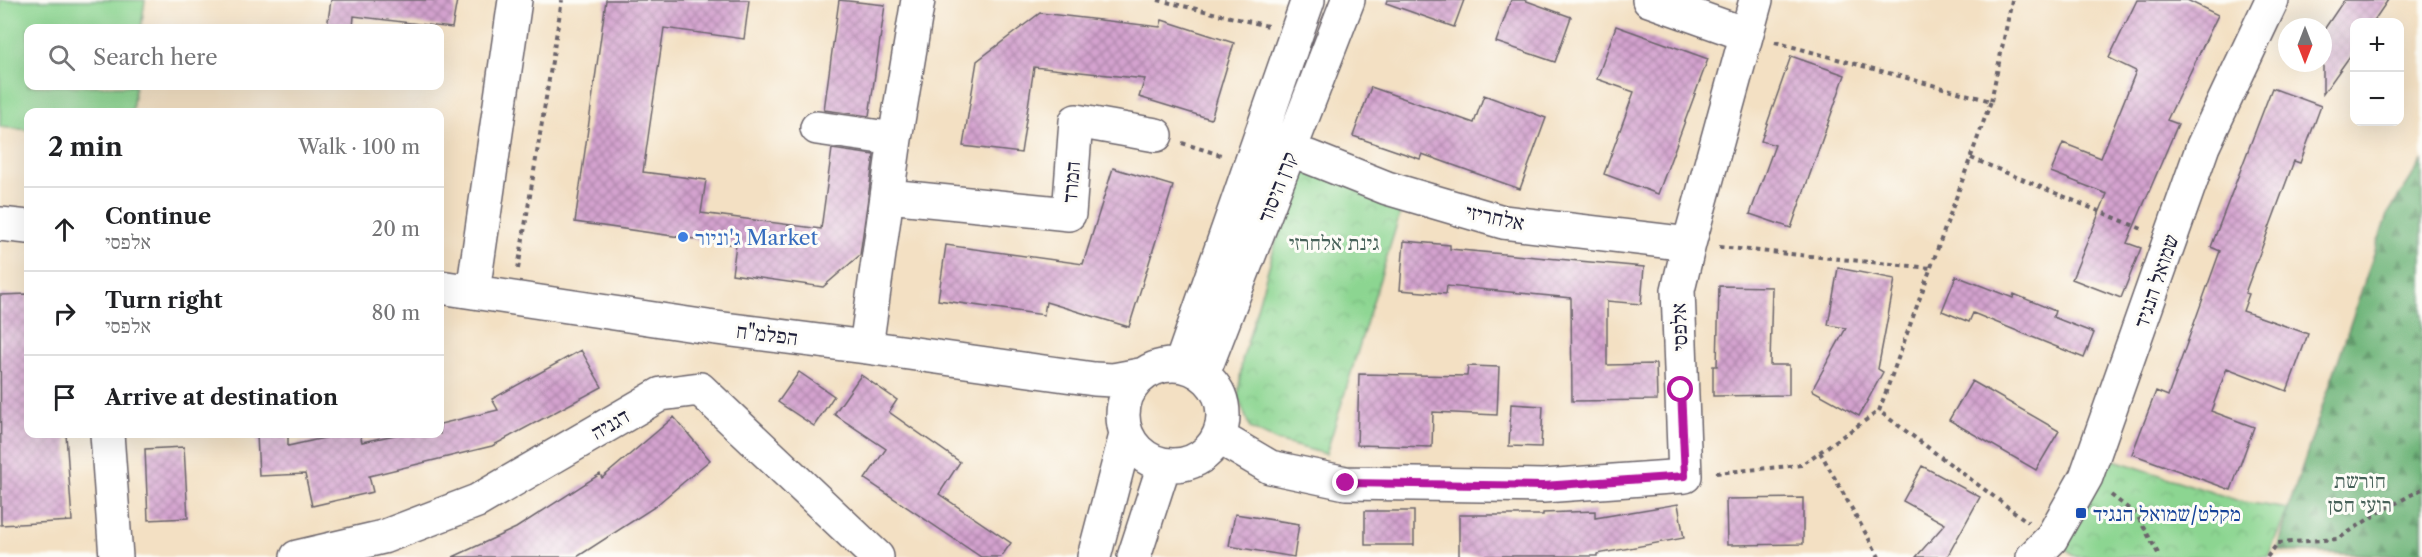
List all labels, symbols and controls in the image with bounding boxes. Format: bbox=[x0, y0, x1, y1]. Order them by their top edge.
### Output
north arrow bbox=[2278, 18, 2332, 72]
map controls bbox=[2350, 18, 2404, 126]
button: + bbox=[2350, 18, 2404, 72]
search box bbox=[24, 24, 444, 90]
icon: search bbox=[45, 41, 78, 74]
text: Search here bbox=[93, 44, 218, 71]
button: − bbox=[2350, 72, 2404, 126]
text: 2 min bbox=[48, 131, 123, 163]
text: Walk · 100 m bbox=[298, 135, 420, 159]
street label: קרן היסוד bbox=[1252, 148, 1302, 226]
street label: המרד bbox=[1057, 160, 1085, 204]
street label: אלחריזי bbox=[1463, 199, 1527, 235]
text: Continue bbox=[105, 203, 211, 230]
icon: ahead bbox=[48, 213, 81, 246]
text: 20 m bbox=[372, 217, 420, 241]
place label: ג'וניור Market bbox=[695, 225, 818, 250]
text: אלפסי bbox=[105, 230, 151, 254]
marker: ג'וניור Market bbox=[676, 230, 690, 244]
park label: גינת אלחרזי bbox=[1289, 230, 1379, 255]
street label: שמואל הנגיד bbox=[2128, 231, 2184, 331]
text: Turn right bbox=[105, 287, 223, 314]
icon: right bbox=[48, 297, 81, 330]
text: 80 m bbox=[372, 301, 420, 325]
street label: אלפסי bbox=[1666, 302, 1692, 352]
text: אלפסי bbox=[105, 314, 151, 338]
street label: הפלמ"ח bbox=[735, 318, 799, 350]
route start bbox=[1667, 376, 1693, 402]
icon: arrive bbox=[48, 381, 81, 414]
text: Arrive at destination bbox=[105, 384, 338, 411]
street label: דגניה bbox=[586, 403, 634, 445]
park label: חורשת רועי חסן bbox=[2328, 468, 2392, 517]
route end bbox=[1332, 469, 1358, 495]
place label: מקלט/שמואל הנגיד bbox=[2093, 501, 2241, 526]
marker: מקלט/שמואל הנגיד bbox=[2074, 506, 2088, 520]

